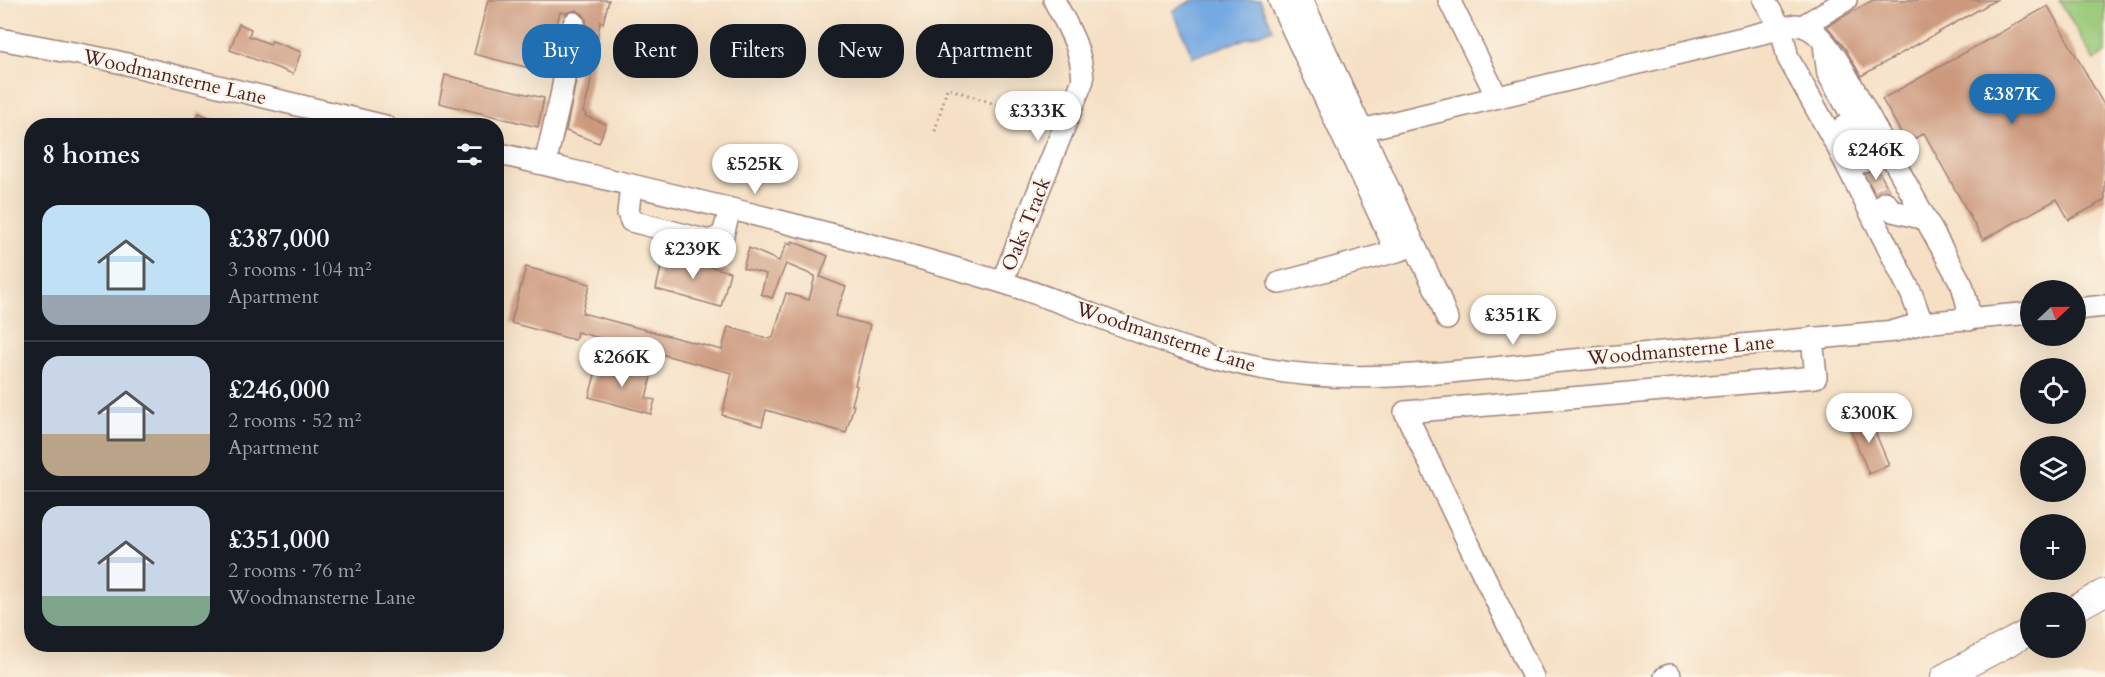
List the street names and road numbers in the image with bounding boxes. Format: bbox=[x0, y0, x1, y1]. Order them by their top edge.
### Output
street label: Woodmansterne Lane bbox=[80, 43, 269, 111]
street label: Oaks Track bbox=[995, 173, 1057, 275]
street label: Woodmansterne Lane bbox=[1072, 295, 1259, 379]
street label: Woodmansterne Lane bbox=[1585, 328, 1776, 372]

